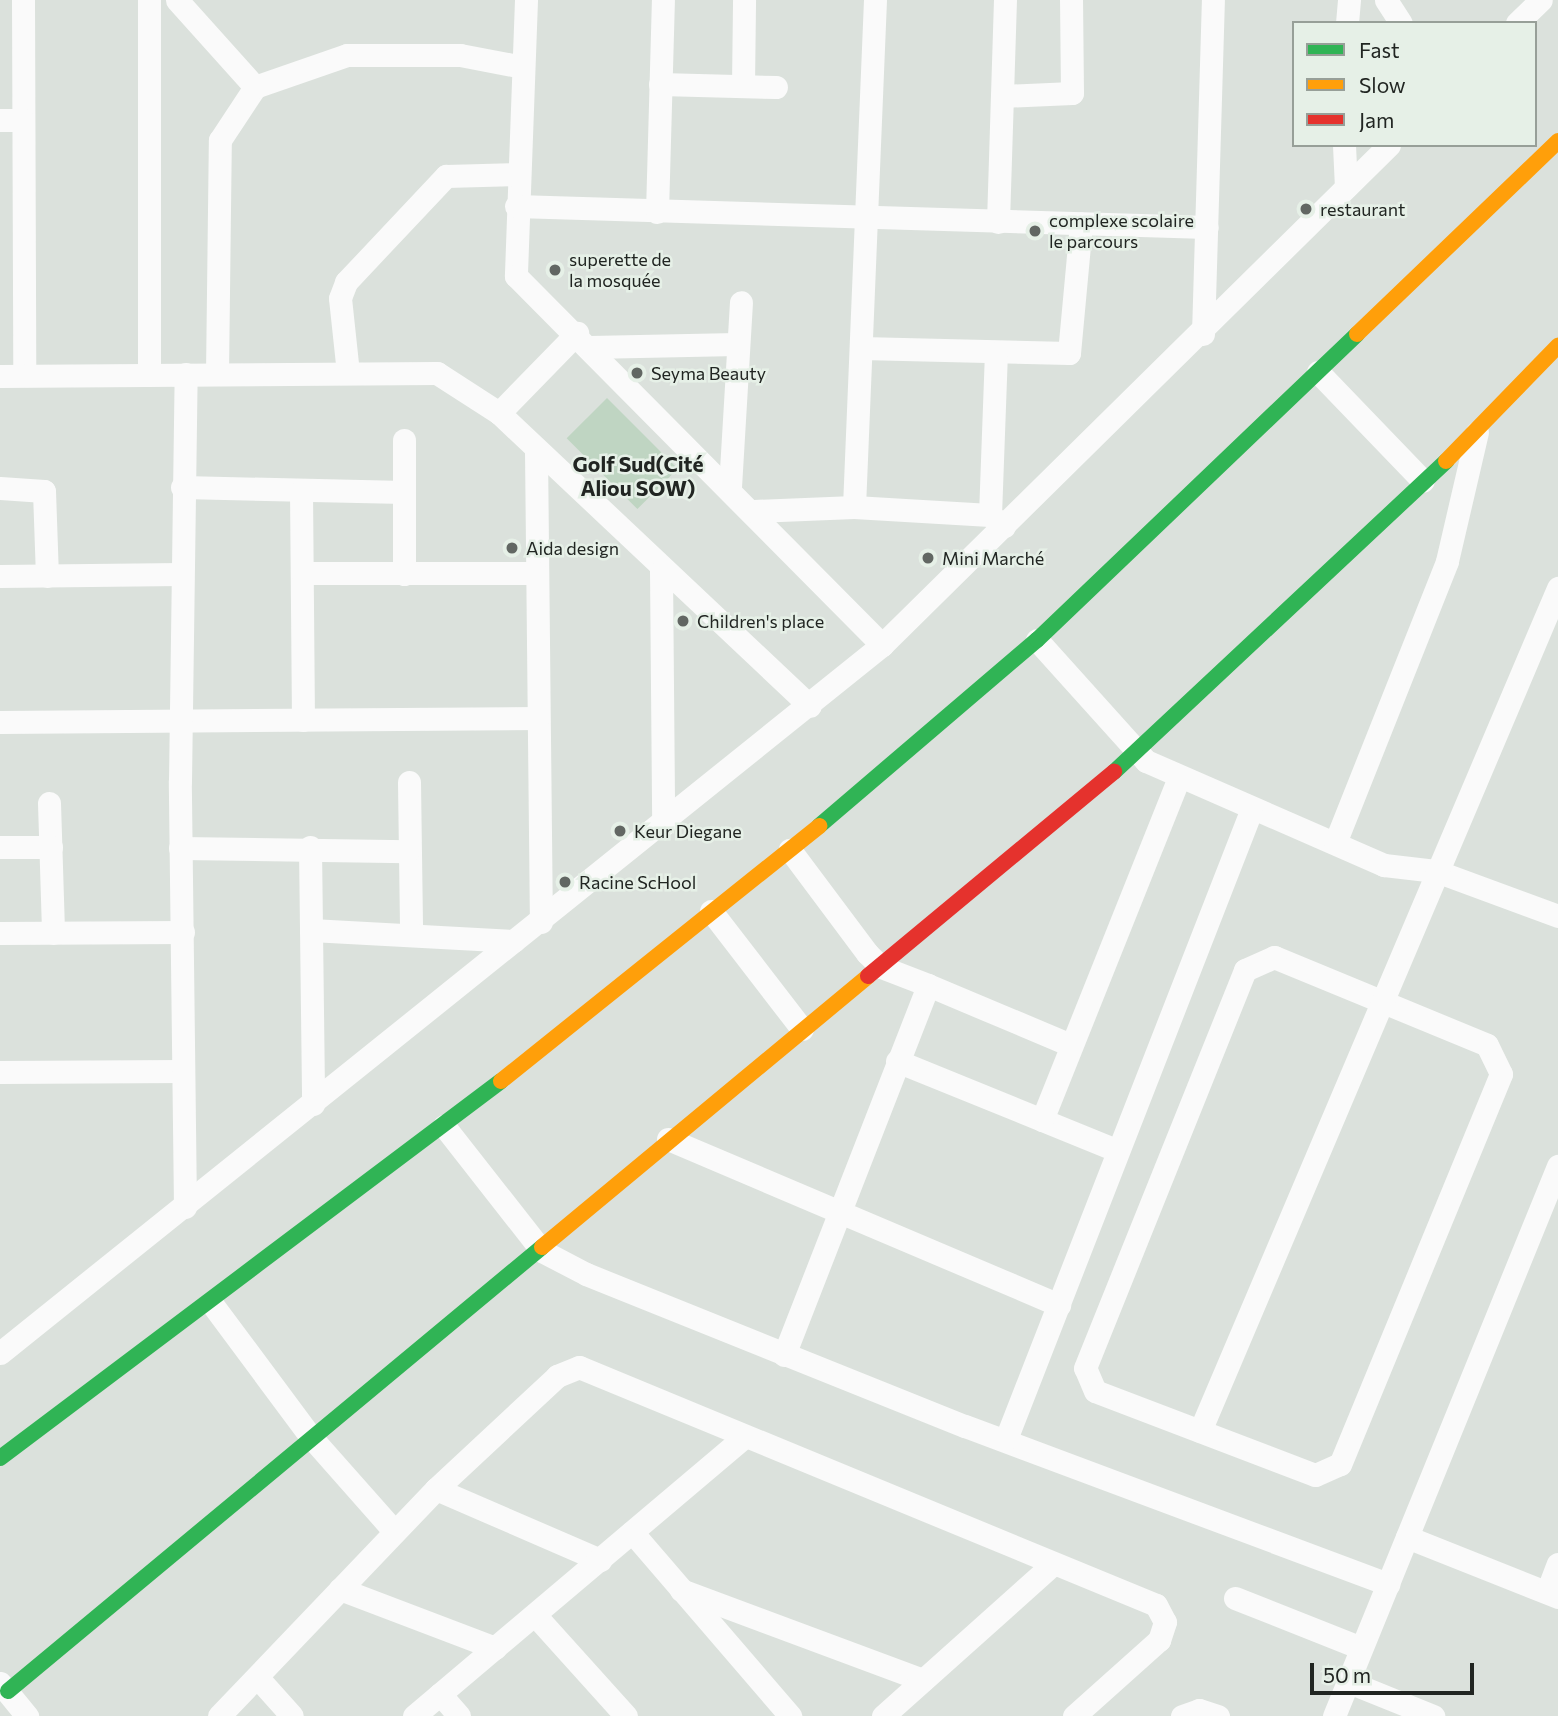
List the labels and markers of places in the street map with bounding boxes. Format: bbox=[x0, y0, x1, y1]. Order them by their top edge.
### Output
place label: restaurant bbox=[1320, 198, 1405, 220]
marker: restaurant bbox=[1298, 201, 1314, 217]
place label: complexe scolaire le parcours bbox=[1049, 210, 1194, 252]
marker: complexe scolaire le parcours bbox=[1027, 223, 1043, 239]
place label: superette de la mosquée bbox=[569, 249, 671, 292]
marker: superette de la mosquée bbox=[547, 262, 563, 278]
place label: Seyma Beauty bbox=[651, 362, 766, 384]
marker: Seyma Beauty bbox=[629, 365, 645, 381]
place label: Aida design bbox=[526, 537, 619, 559]
marker: Aida design bbox=[504, 540, 520, 556]
place label: Mini Marché bbox=[942, 547, 1044, 569]
marker: Mini Marché bbox=[920, 550, 936, 566]
place label: Children's place bbox=[697, 610, 824, 632]
marker: Children's place bbox=[675, 613, 691, 629]
place label: Keur Diegane bbox=[634, 820, 742, 842]
marker: Keur Diegane bbox=[612, 823, 628, 839]
place label: Racine ScHool bbox=[579, 871, 696, 893]
marker: Racine ScHool bbox=[557, 874, 573, 890]

